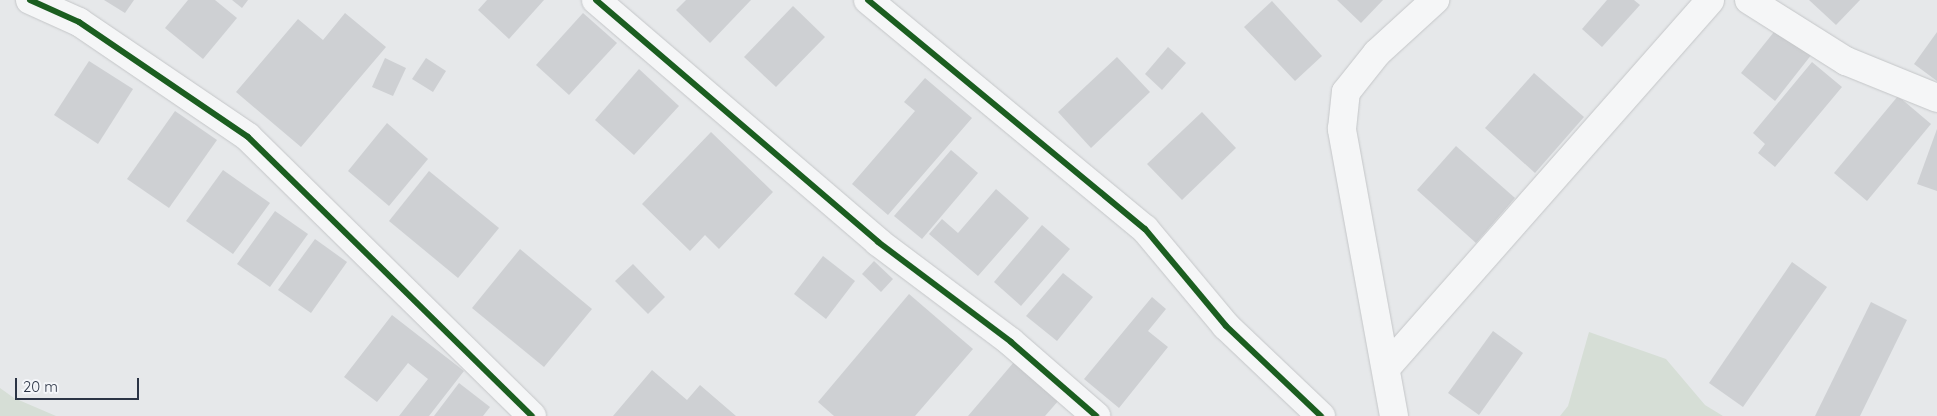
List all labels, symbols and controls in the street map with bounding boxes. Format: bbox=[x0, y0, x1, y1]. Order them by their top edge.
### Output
scale bar bbox=[18, 368, 141, 400]
text: 20 m bbox=[23, 377, 58, 396]

